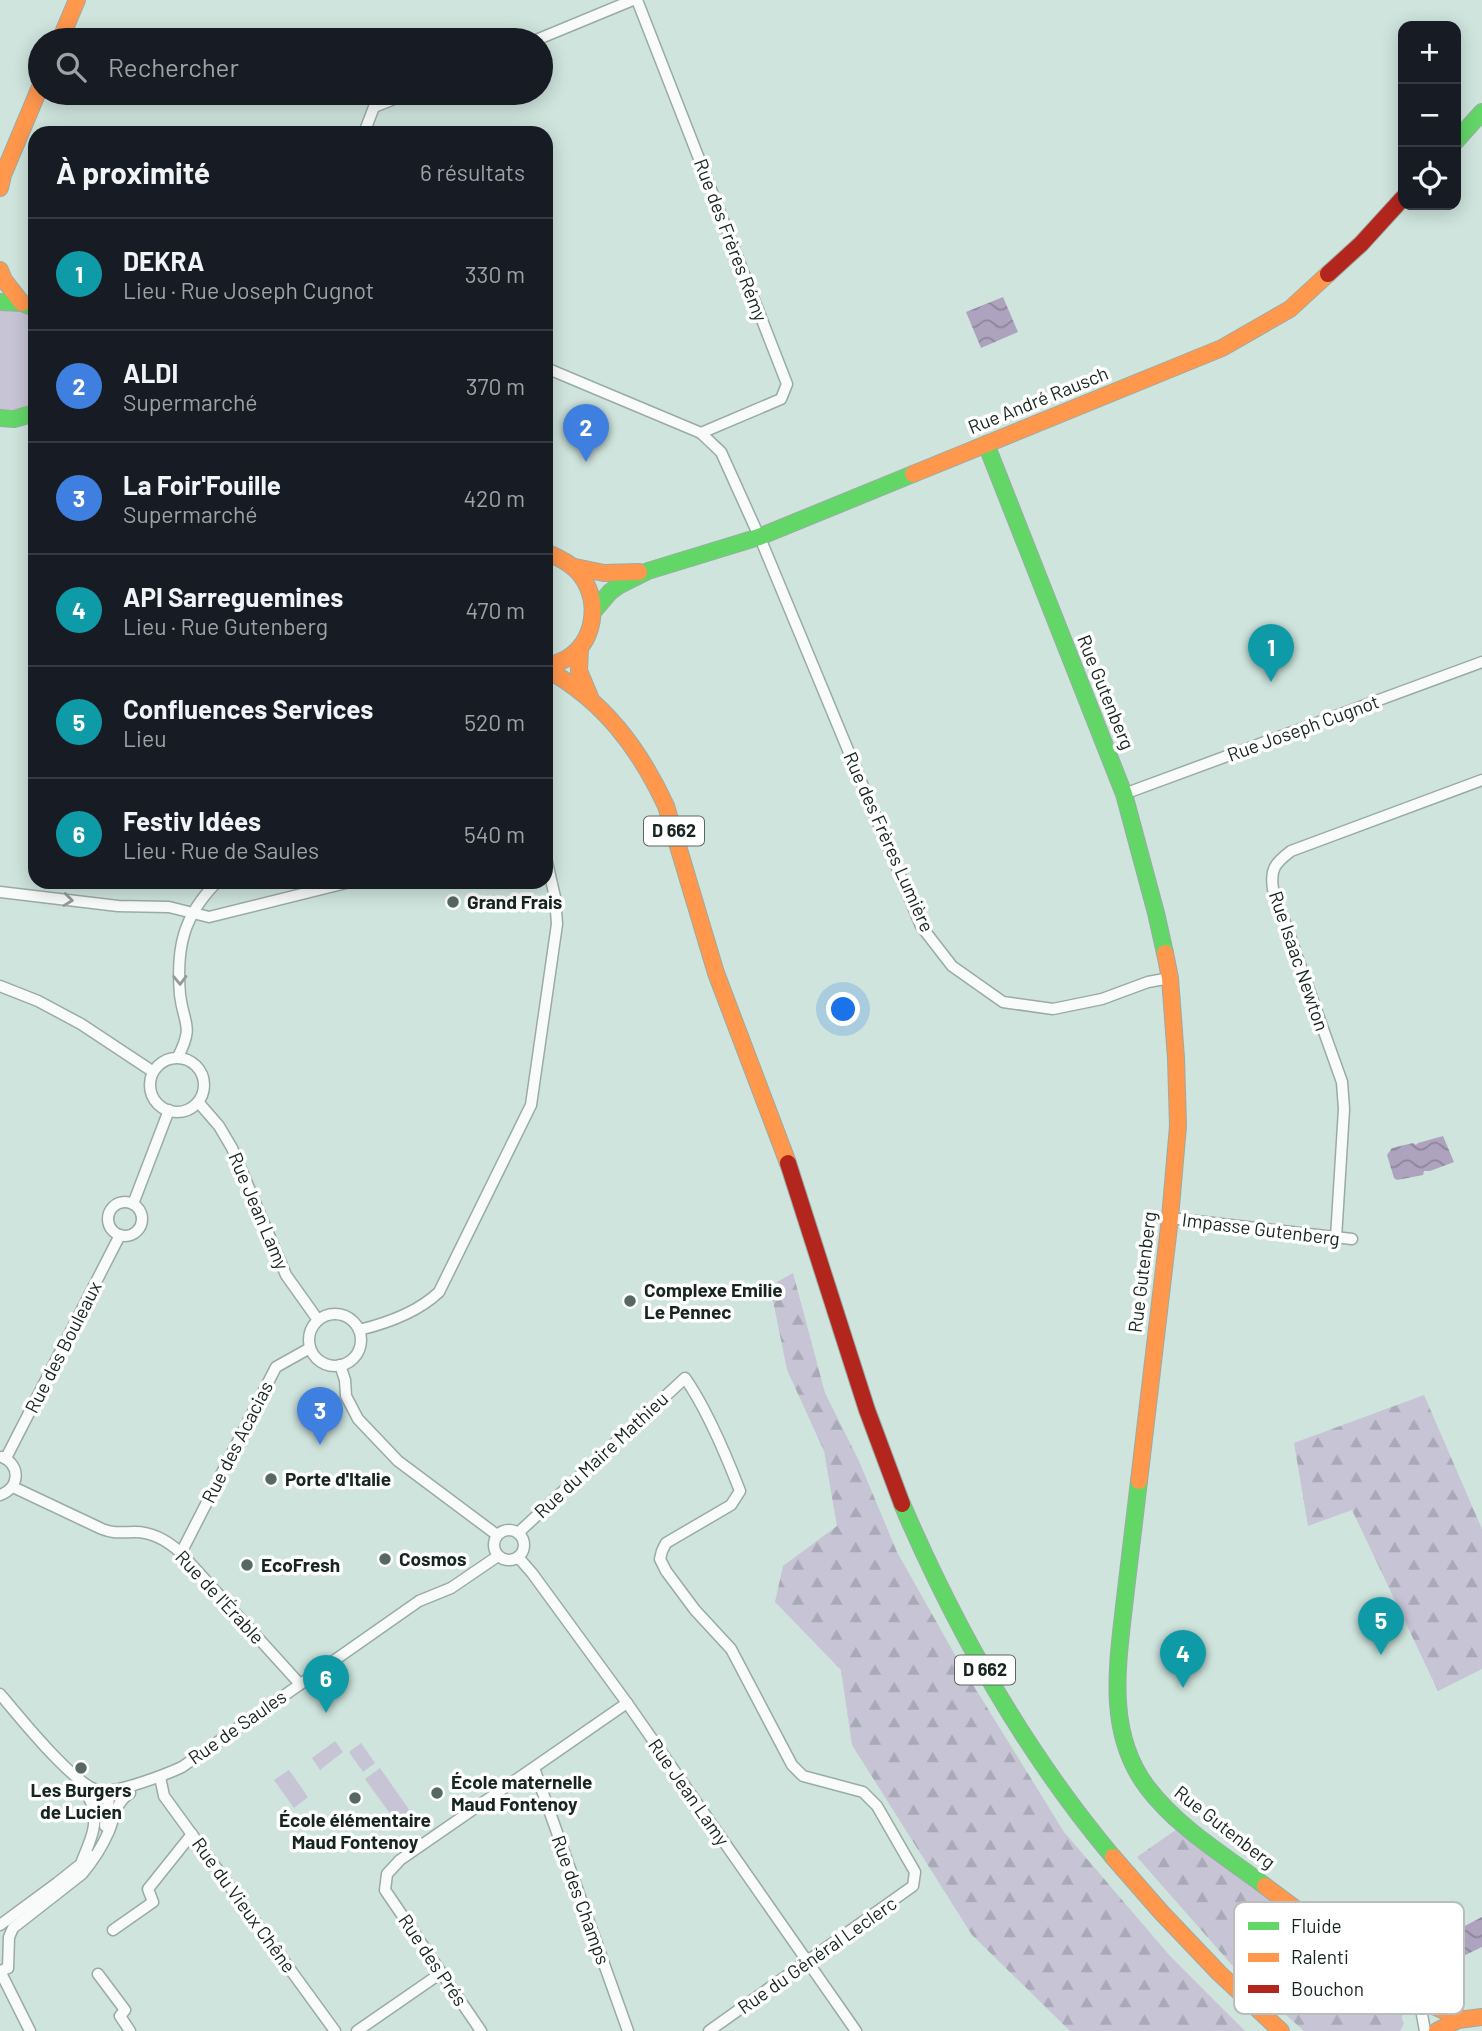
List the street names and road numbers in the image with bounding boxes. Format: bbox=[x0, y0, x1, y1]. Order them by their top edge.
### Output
street label: Rue des Frères Rémy bbox=[690, 155, 773, 325]
street label: Rue André Rausch bbox=[964, 361, 1111, 438]
street label: Rue Gutenberg bbox=[1073, 631, 1140, 753]
street label: Rue Joseph Cugnot bbox=[1224, 689, 1382, 766]
street label: Rue des Frères Lumière bbox=[839, 748, 940, 935]
road number: D 662 bbox=[644, 816, 704, 846]
street label: Rue Isaac Newton bbox=[1265, 888, 1334, 1034]
street label: Rue Jean Lamy bbox=[224, 1149, 295, 1273]
street label: Impasse Gutenberg bbox=[1181, 1207, 1341, 1250]
street label: Rue Gutenberg bbox=[1123, 1210, 1160, 1334]
street label: Rue des Bouleaux bbox=[19, 1277, 106, 1417]
street label: Rue des Acacias bbox=[196, 1377, 277, 1506]
street label: Rue du Maire Mathieu bbox=[529, 1387, 672, 1523]
street label: Rue de l'Érable bbox=[171, 1545, 270, 1648]
road number: D 662 bbox=[955, 1656, 1015, 1685]
street label: Rue de Saules bbox=[183, 1684, 290, 1769]
street label: Rue Jean Lamy bbox=[644, 1734, 735, 1850]
street label: Rue Gutenberg bbox=[1170, 1780, 1280, 1873]
street label: Rue des Champs bbox=[547, 1832, 616, 1968]
street label: Rue du Vieux Chêne bbox=[188, 1833, 301, 1977]
street label: Rue du Général Leclerc bbox=[733, 1891, 901, 2018]
street label: Rue des Prés bbox=[394, 1909, 473, 2010]

